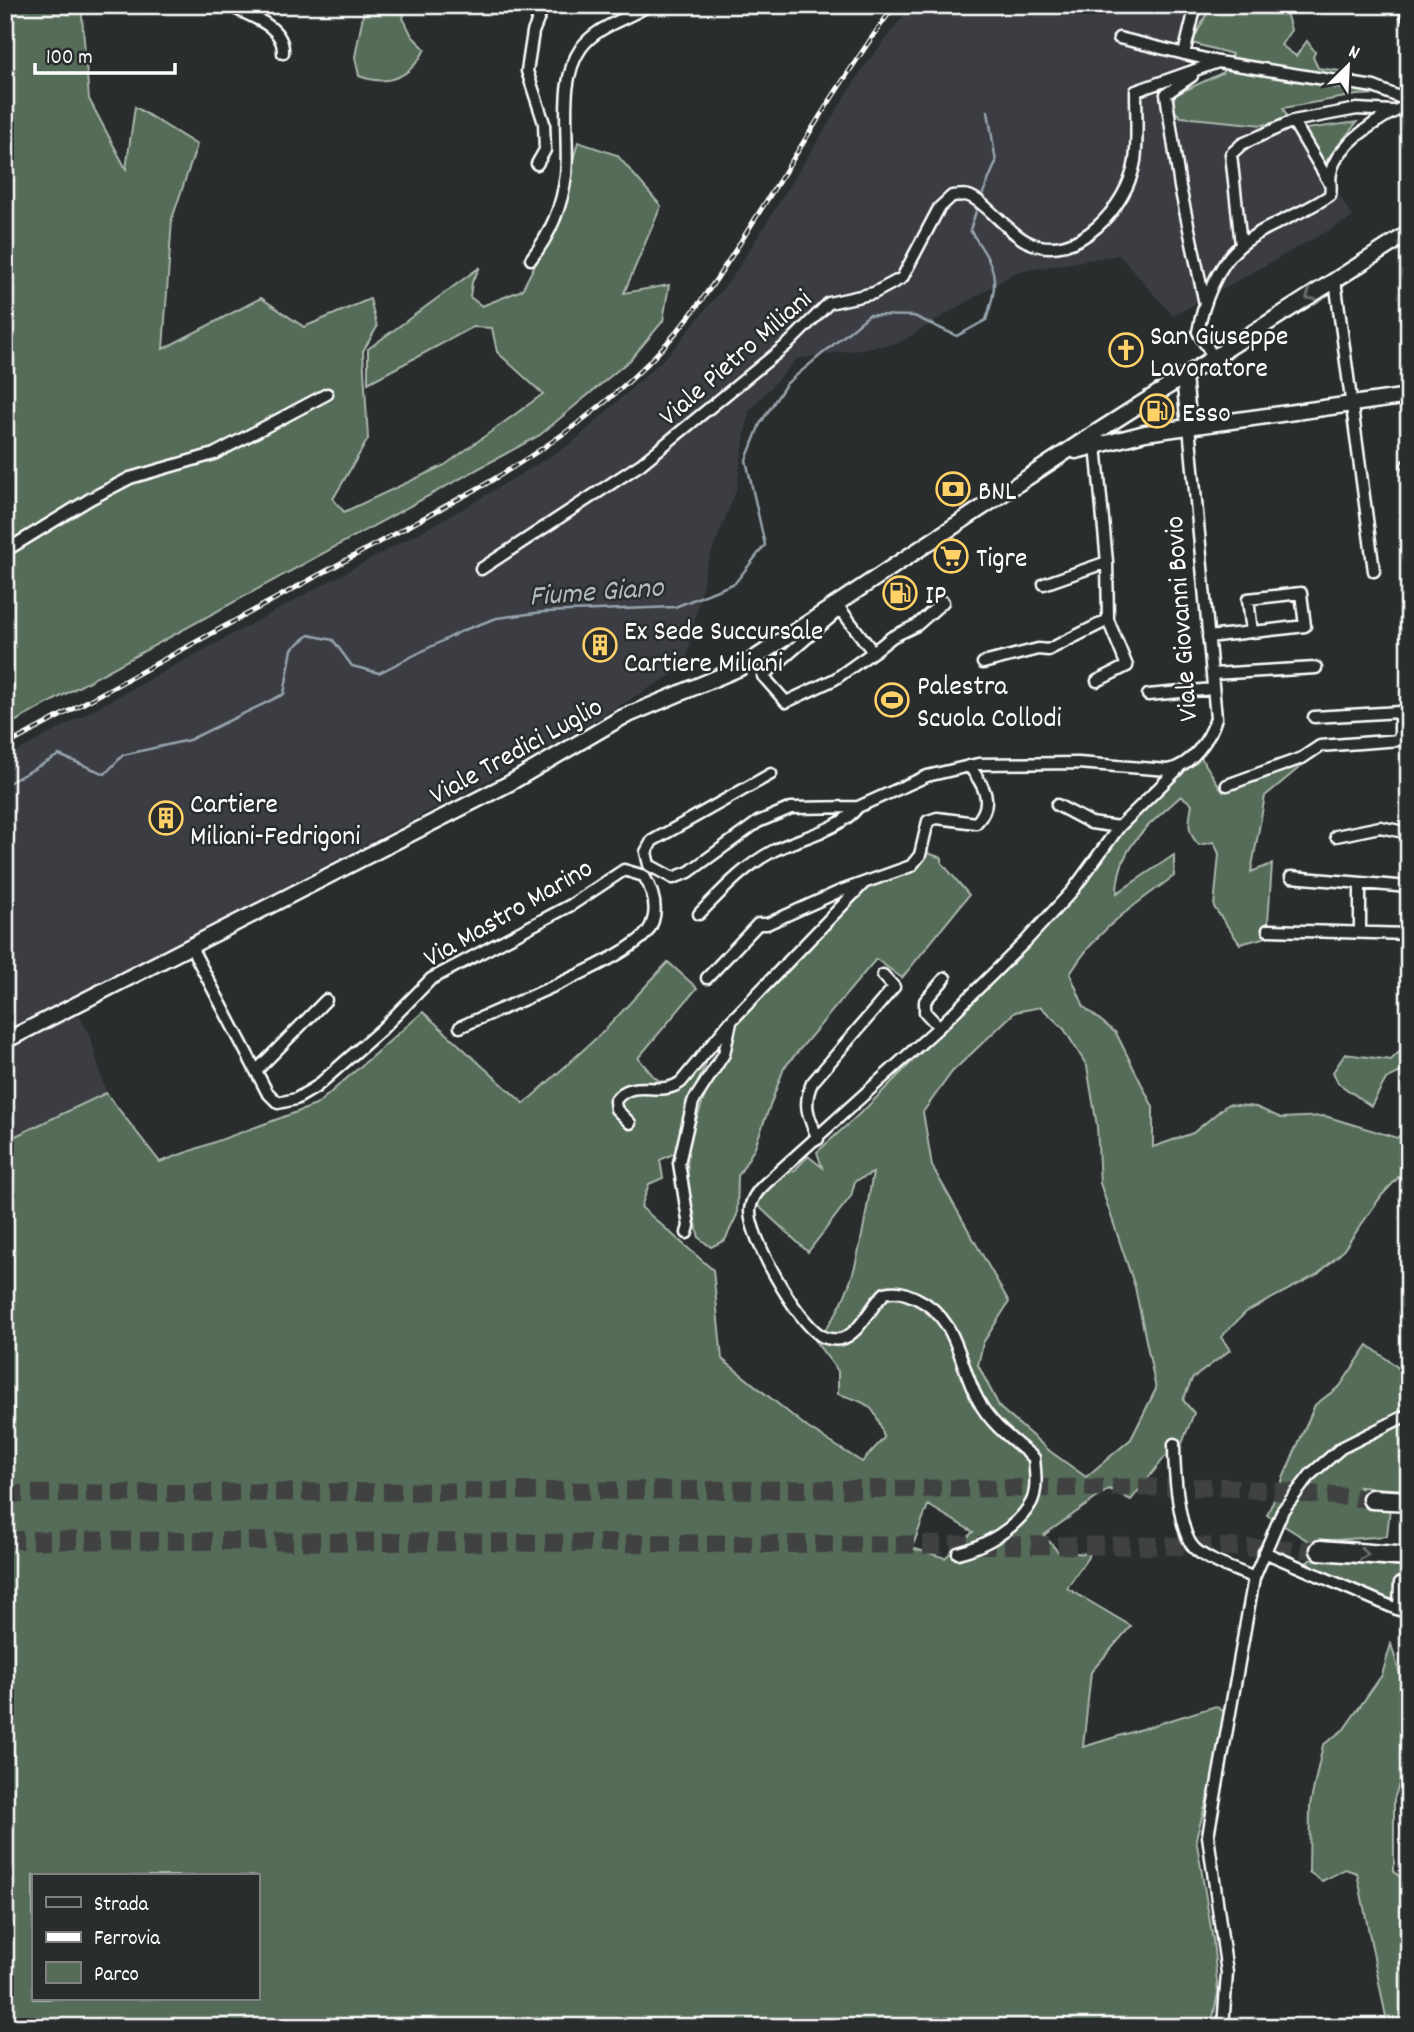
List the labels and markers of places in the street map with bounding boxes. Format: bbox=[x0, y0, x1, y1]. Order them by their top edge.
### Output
place label: San Giuseppe Lavoratore bbox=[1150, 319, 1288, 391]
church icon: San Giuseppe Lavoratore bbox=[1107, 331, 1145, 369]
fuel station icon: Esso bbox=[1138, 392, 1176, 430]
place label: Esso bbox=[1182, 396, 1231, 436]
bank icon: BNL bbox=[934, 470, 972, 508]
place label: BNL bbox=[978, 474, 1017, 514]
supermarket icon: Tigre bbox=[932, 537, 970, 575]
place label: Tigre bbox=[976, 541, 1027, 581]
fuel station icon: IP bbox=[881, 574, 919, 612]
place label: IP bbox=[925, 578, 946, 618]
place label: Ex Sede Succursale Cartiere Miliani bbox=[624, 614, 823, 686]
building icon: Ex Sede Succursale Cartiere Miliani bbox=[581, 626, 619, 664]
place label: Palestra Scuola Collodi bbox=[917, 669, 1062, 741]
sports icon: Palestra Scuola Collodi bbox=[873, 681, 911, 719]
place label: Cartiere Miliani-Fedrigoni bbox=[190, 787, 360, 859]
building icon: Cartiere Miliani-Fedrigoni bbox=[147, 799, 185, 837]

